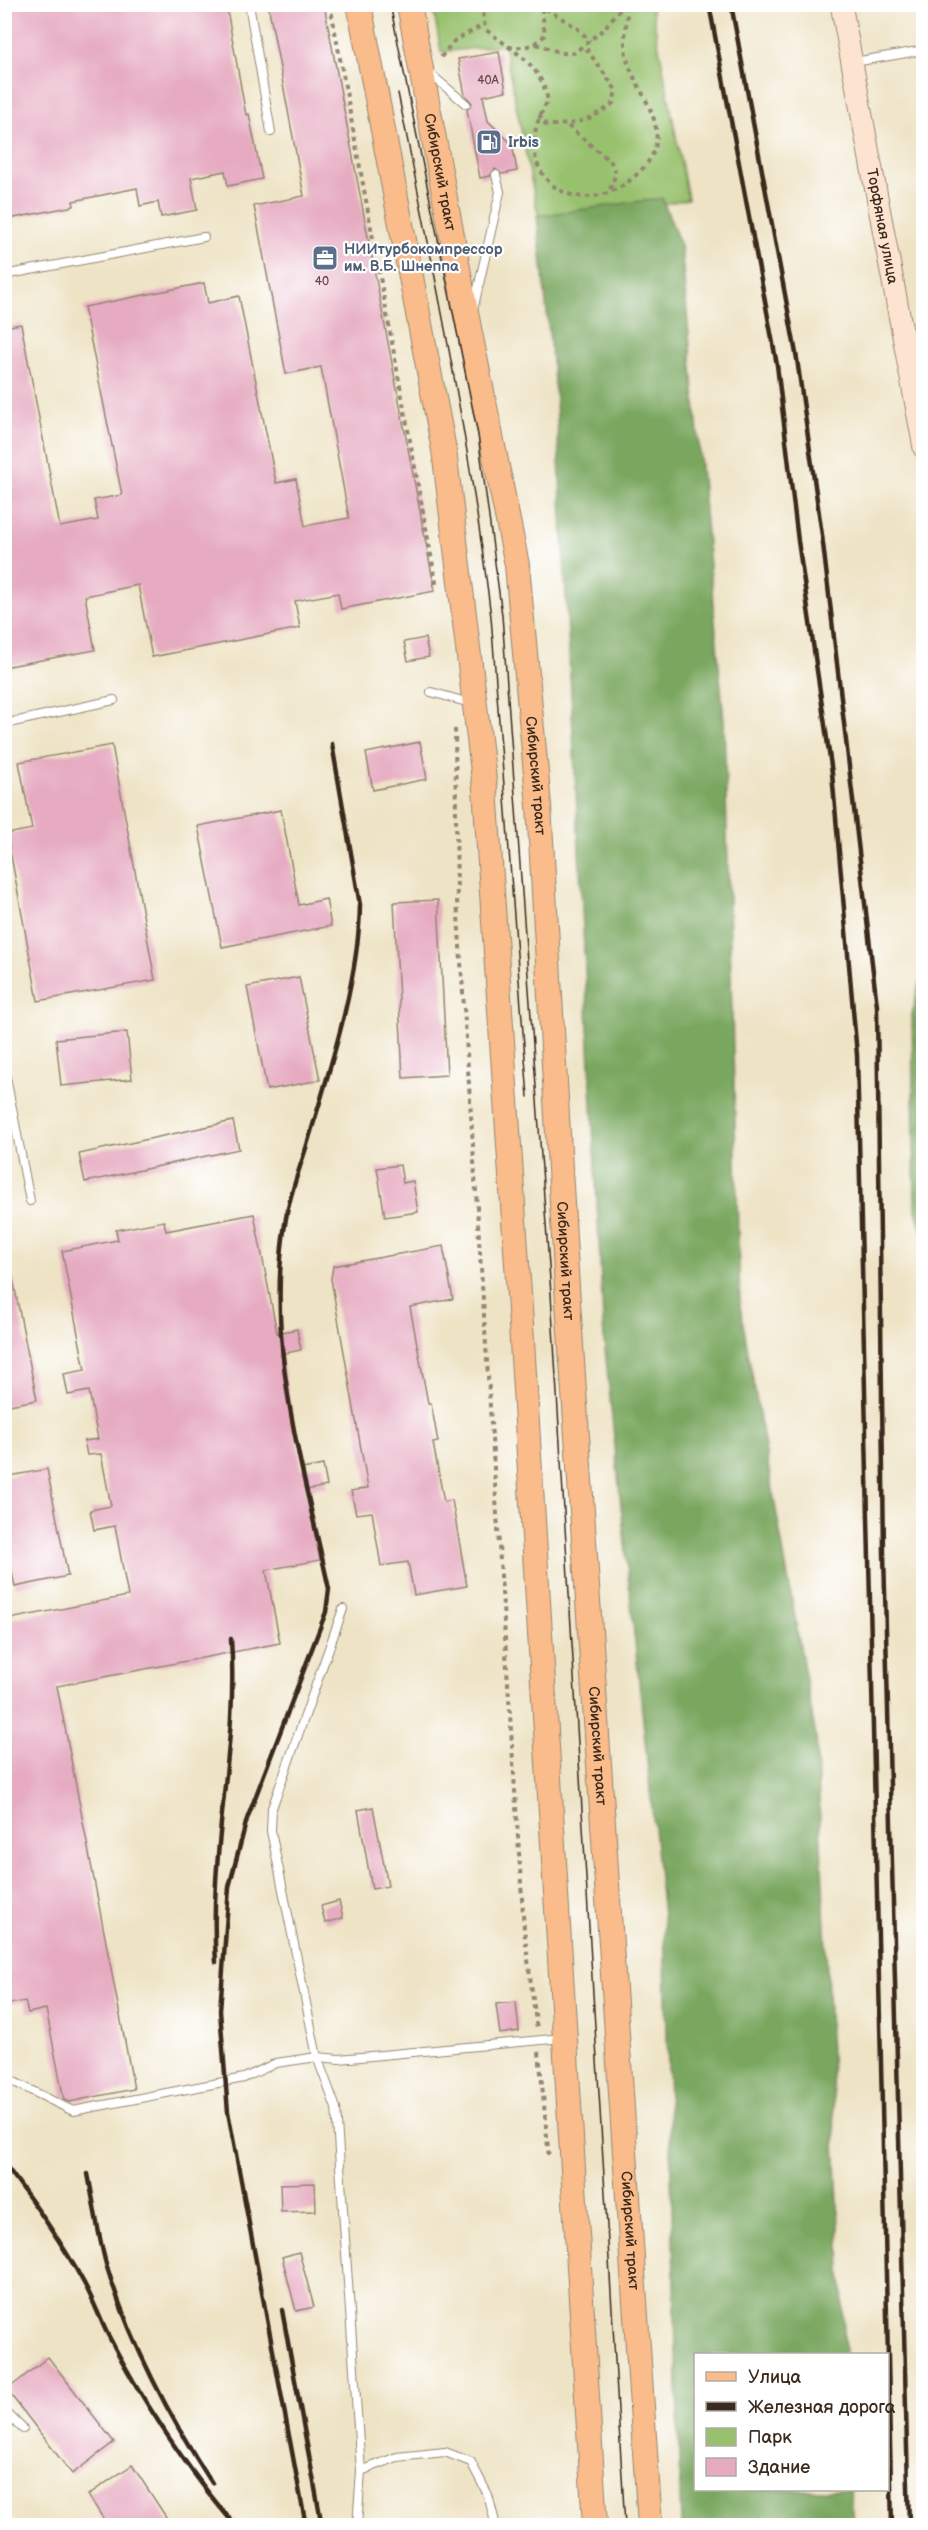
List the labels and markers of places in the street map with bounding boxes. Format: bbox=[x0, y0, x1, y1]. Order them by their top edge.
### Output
fuel station icon: Irbis bbox=[474, 127, 504, 157]
place label: Irbis bbox=[508, 133, 539, 152]
place label: НИИтурбокомпрессор им. В.Б. Шнеппа bbox=[344, 240, 503, 276]
office icon: НИИтурбокомпрессор им. В.Б. Шнеппа bbox=[310, 243, 340, 273]

